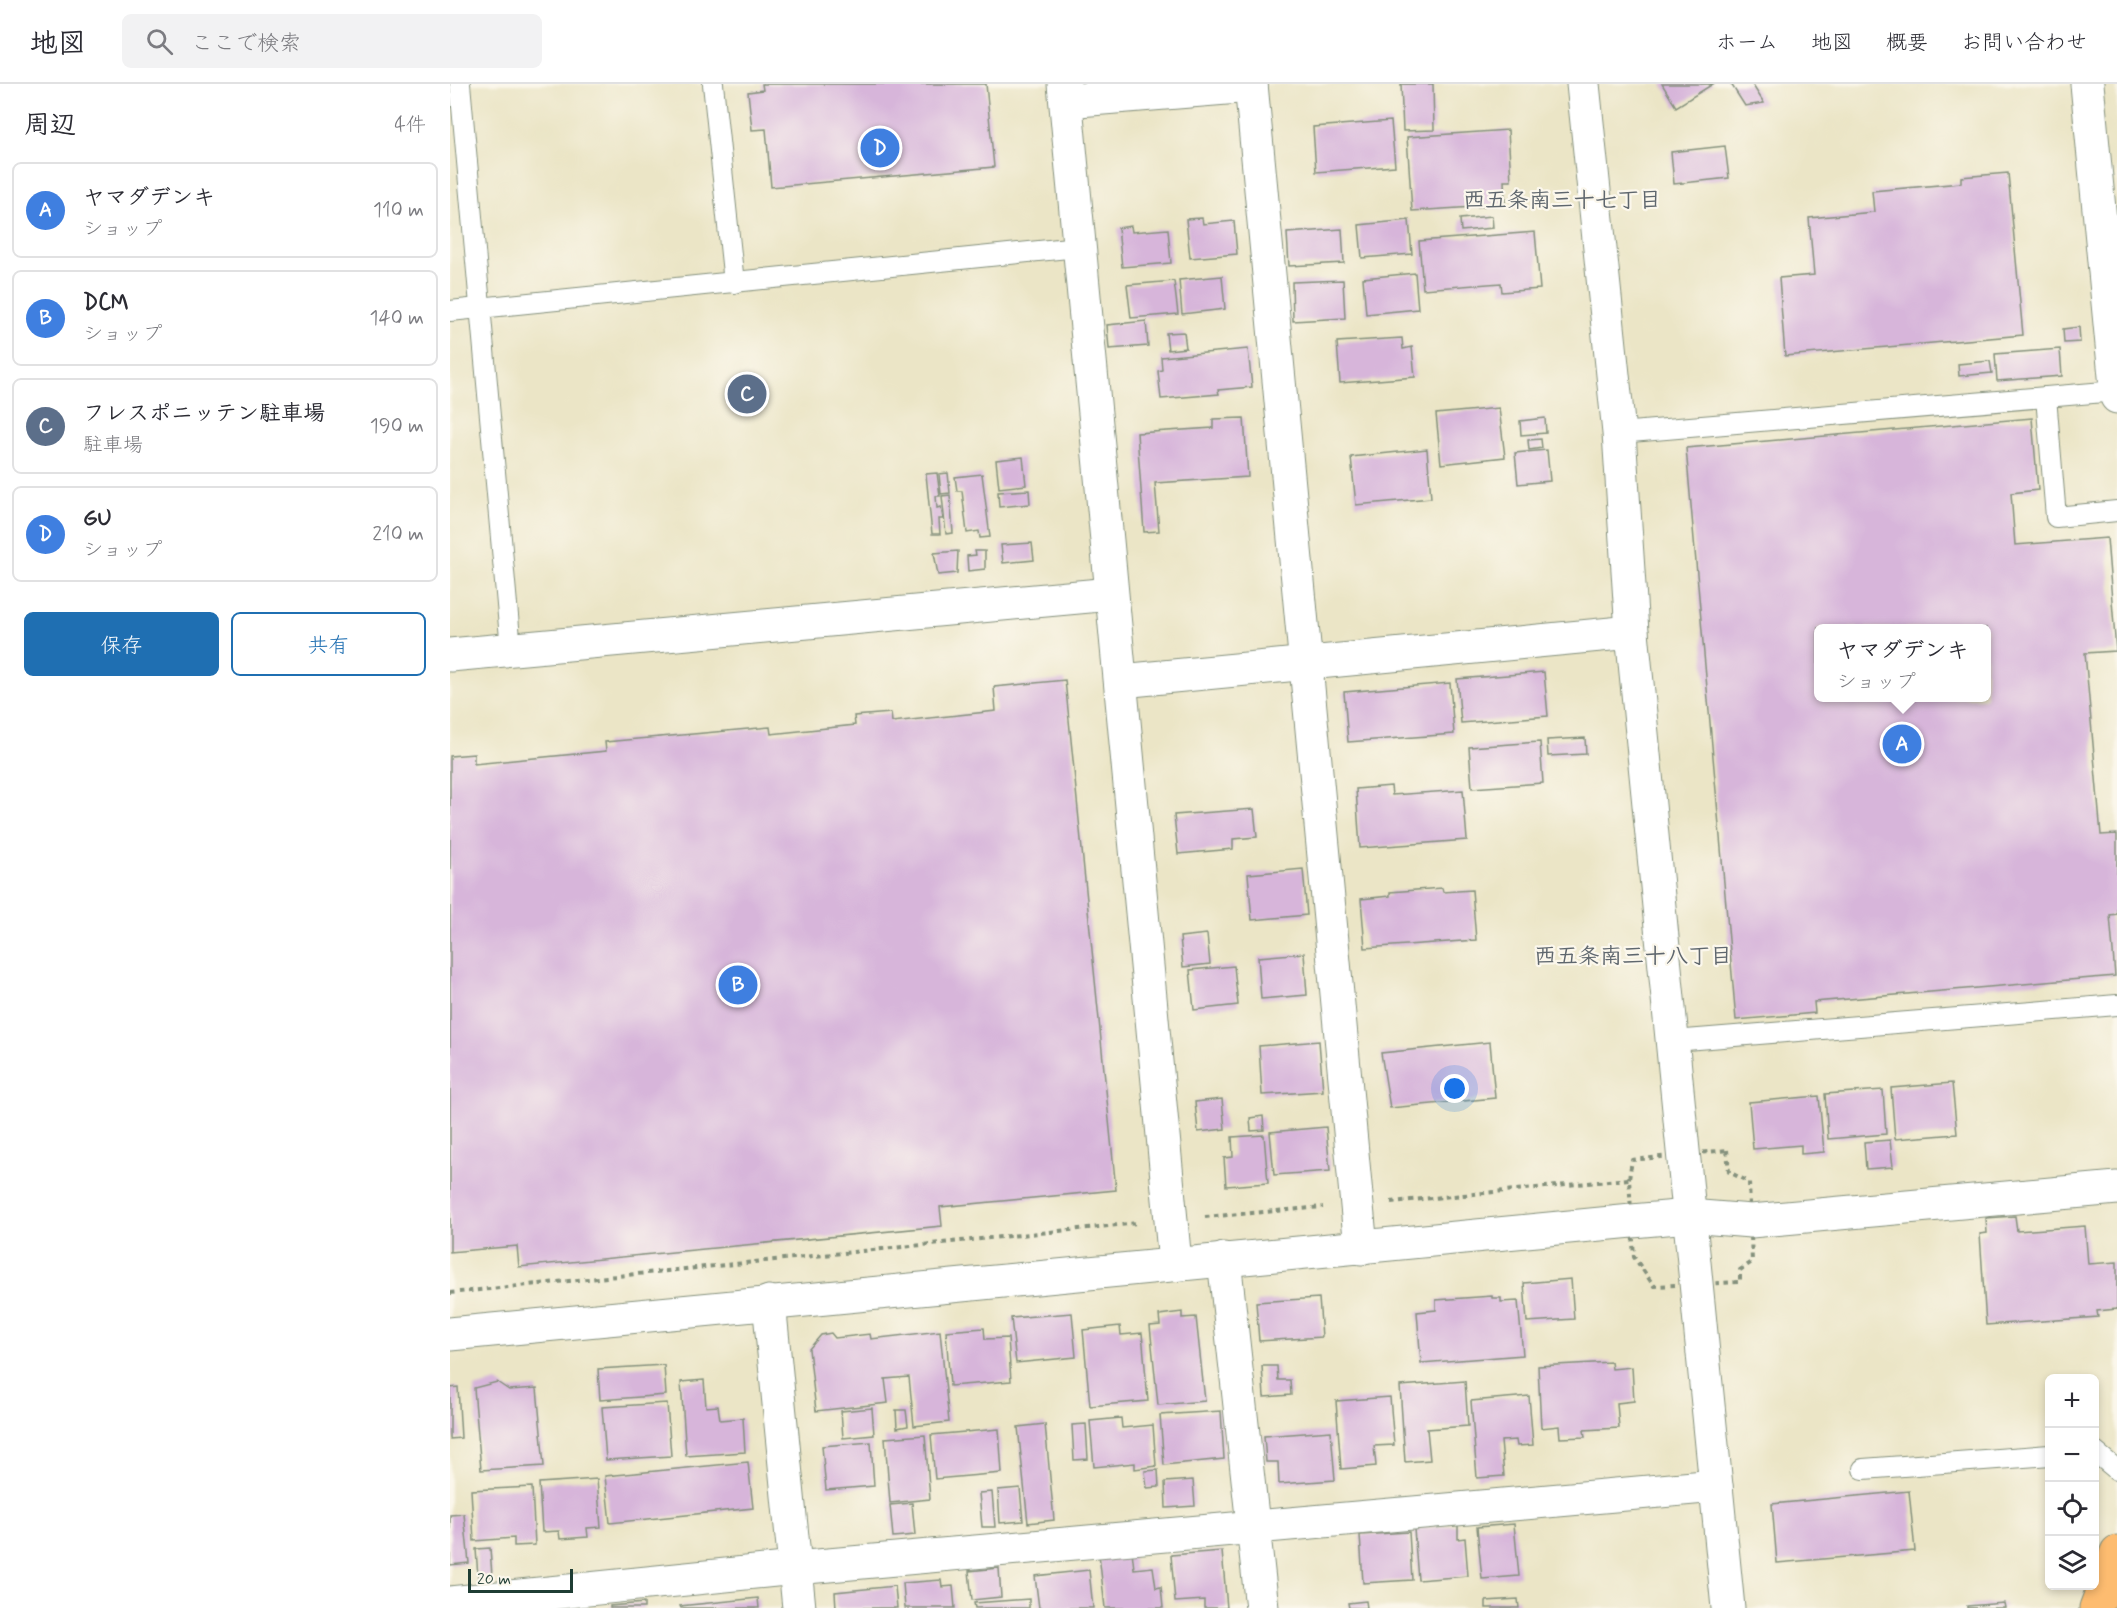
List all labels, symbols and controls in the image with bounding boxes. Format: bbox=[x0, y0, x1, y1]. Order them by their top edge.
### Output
search box bbox=[122, 14, 542, 68]
icon: search bbox=[143, 25, 176, 58]
text: 地図 bbox=[30, 26, 86, 63]
text: ホーム bbox=[1716, 29, 1778, 57]
text: 地図 bbox=[1811, 29, 1853, 57]
text: 概要 bbox=[1886, 29, 1928, 57]
text: お問い合わせ bbox=[1961, 29, 2087, 57]
text: ここで検索 bbox=[191, 30, 301, 58]
text: 周辺 bbox=[24, 109, 76, 143]
text: 4件 bbox=[394, 112, 426, 139]
pin: D bbox=[860, 126, 900, 170]
text: ヤマダデンキ bbox=[83, 184, 215, 212]
district label: 西五条南三十七丁目 bbox=[1463, 187, 1661, 215]
text: A bbox=[39, 197, 52, 224]
text: 110 m bbox=[373, 197, 424, 224]
text: ショップ bbox=[83, 216, 162, 243]
text: DCM bbox=[83, 289, 129, 317]
text: B bbox=[39, 305, 52, 332]
text: 140 m bbox=[370, 305, 424, 332]
text: ショップ bbox=[83, 321, 162, 348]
pin: C bbox=[728, 372, 766, 416]
text: フレスポニッテン駐車場 bbox=[83, 400, 325, 428]
text: C bbox=[38, 413, 53, 440]
text: 190 m bbox=[370, 413, 424, 440]
text: 駐車場 bbox=[83, 432, 143, 459]
text: GU bbox=[83, 505, 112, 533]
text: D bbox=[39, 521, 52, 548]
text: 210 m bbox=[372, 521, 424, 548]
text: ショップ bbox=[83, 537, 162, 564]
button: 保存 bbox=[24, 612, 219, 676]
button: 共有 bbox=[231, 612, 426, 676]
popup bbox=[1814, 624, 1991, 702]
text: ヤマダデンキ bbox=[1836, 637, 1969, 665]
text: ショップ bbox=[1836, 669, 1916, 696]
pin: A bbox=[1882, 722, 1922, 766]
district label: 西五条南三十八丁目 bbox=[1534, 943, 1732, 971]
pin: B bbox=[718, 962, 758, 1008]
your location bbox=[1440, 1074, 1469, 1103]
map controls bbox=[2045, 1374, 2099, 1590]
button: + bbox=[2045, 1374, 2099, 1428]
button: − bbox=[2045, 1428, 2099, 1482]
button: locate bbox=[2045, 1482, 2099, 1536]
button: layers bbox=[2045, 1536, 2099, 1590]
scale bar bbox=[468, 1566, 573, 1594]
text: 20 m bbox=[477, 1569, 511, 1590]

